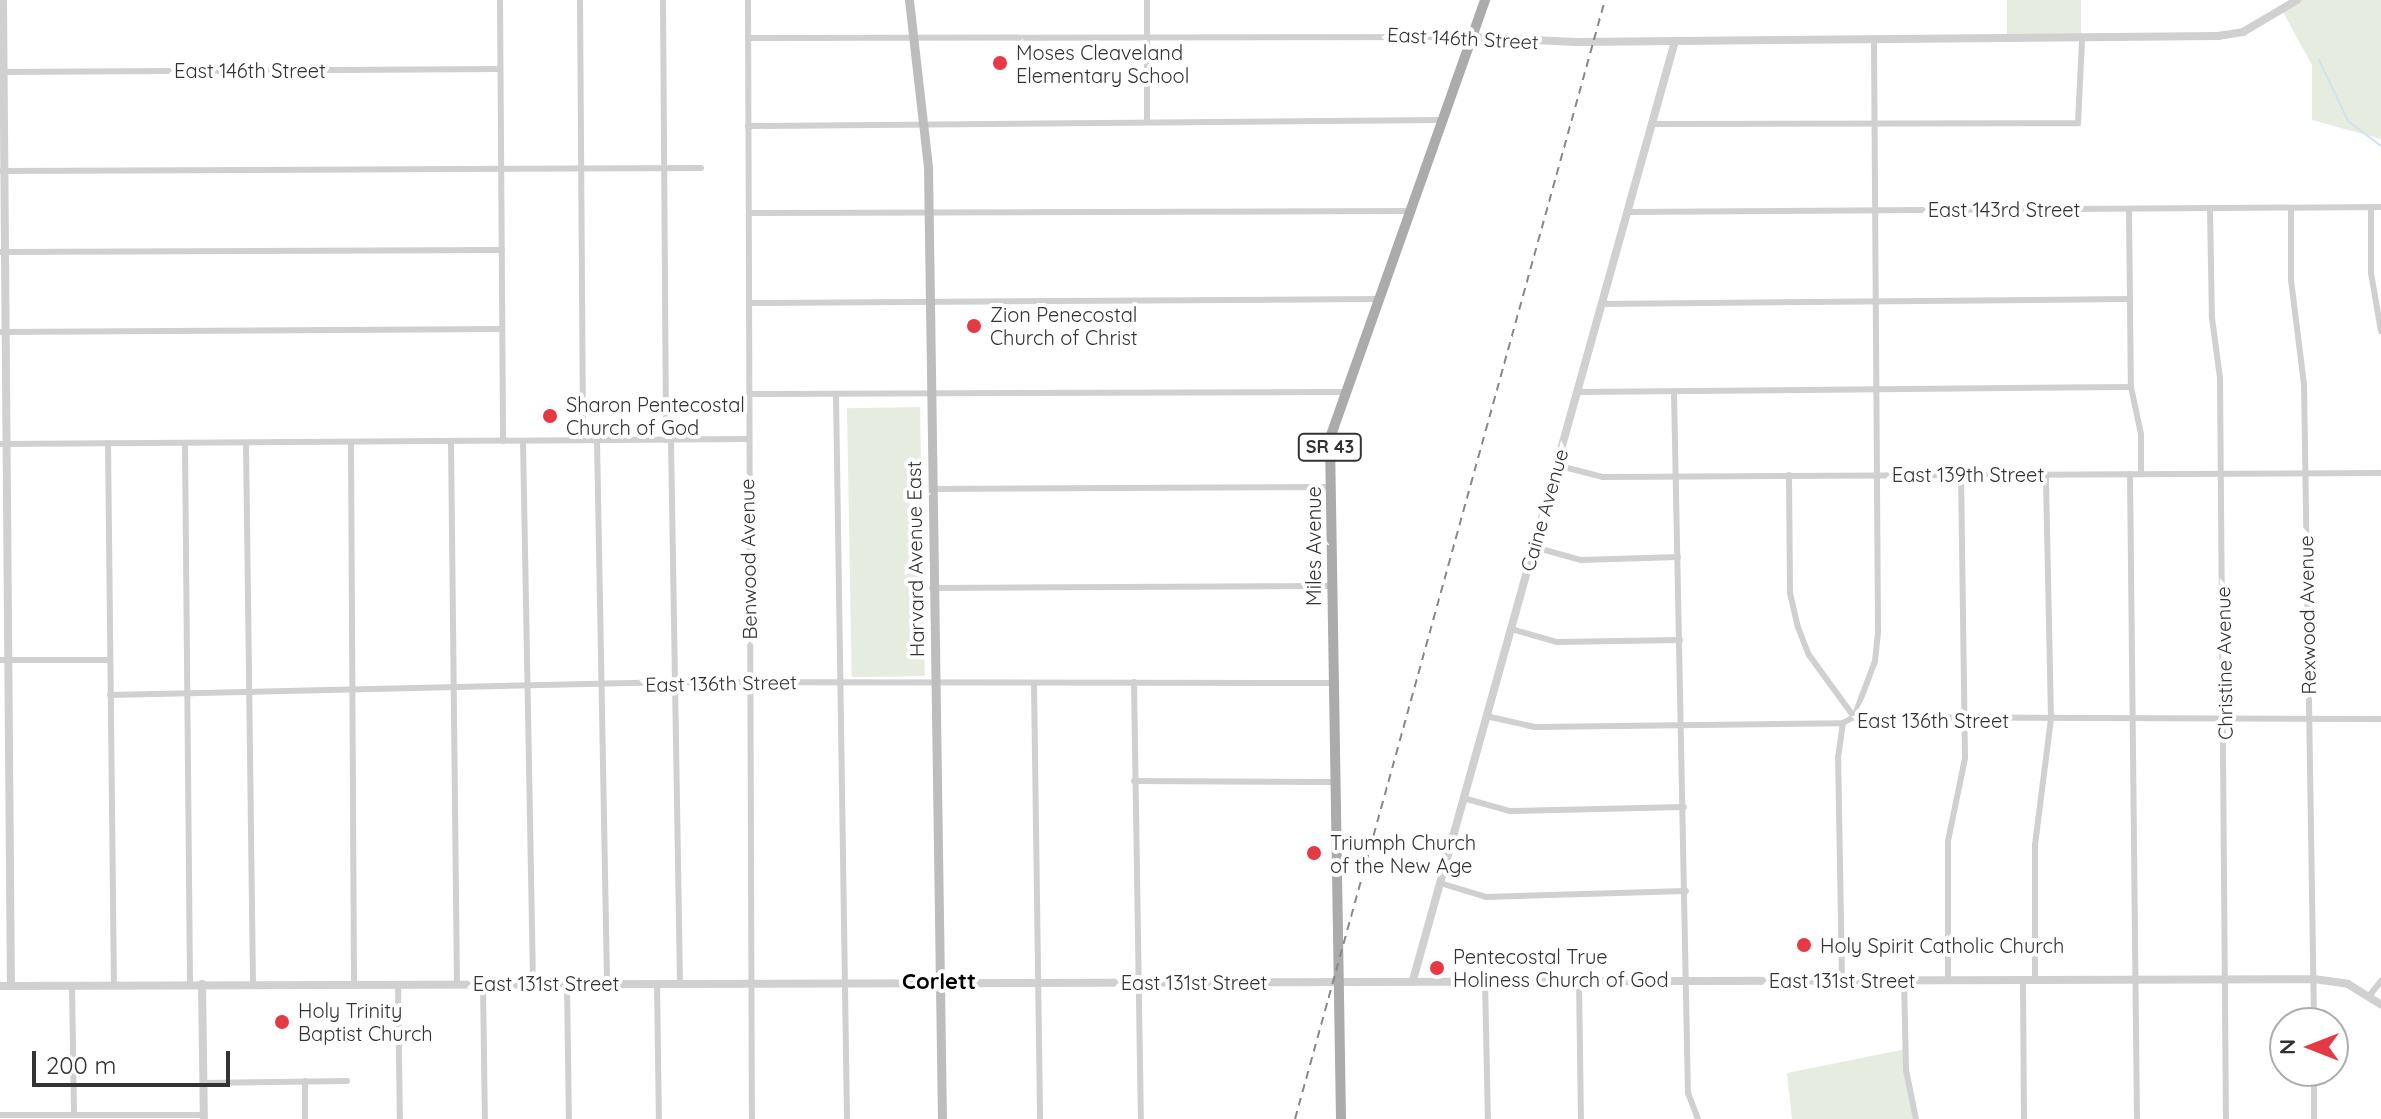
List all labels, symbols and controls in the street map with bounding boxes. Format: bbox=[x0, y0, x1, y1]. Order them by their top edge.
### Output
street label: East 146th Street bbox=[1387, 22, 1539, 54]
place label: Moses Cleaveland Elementary School bbox=[1016, 40, 1189, 87]
marker: Moses Cleaveland Elementary School bbox=[991, 54, 1009, 72]
street label: East 146th Street bbox=[174, 58, 326, 82]
street label: East 143rd Street bbox=[1928, 197, 2080, 221]
place label: Zion Penecostal Church of Christ bbox=[990, 302, 1138, 349]
marker: Zion Penecostal Church of Christ bbox=[965, 317, 983, 335]
place label: Sharon Pentecostal Church of God bbox=[566, 392, 745, 439]
marker: Sharon Pentecostal Church of God bbox=[541, 407, 559, 425]
road number: SR 43 bbox=[1296, 433, 1364, 461]
street label: Caine Avenue bbox=[1515, 446, 1573, 574]
street label: Harvard Avenue East bbox=[901, 461, 929, 657]
street label: East 139th Street bbox=[1892, 462, 2044, 486]
street label: Benwood Avenue bbox=[735, 478, 761, 640]
street label: Miles Avenue bbox=[1301, 486, 1325, 606]
street label: Rexwood Avenue bbox=[2294, 535, 2320, 695]
street label: Christine Avenue bbox=[2211, 586, 2237, 740]
street label: East 136th Street bbox=[645, 670, 797, 696]
street label: East 136th Street bbox=[1857, 708, 2009, 732]
place label: Triumph Church of the New Age bbox=[1330, 830, 1476, 877]
marker: Triumph Church of the New Age bbox=[1305, 844, 1323, 862]
place label: Holy Spirit Catholic Church bbox=[1820, 933, 2064, 957]
marker: Holy Spirit Catholic Church bbox=[1795, 936, 1813, 954]
place label: Pentecostal True Holiness Church of God bbox=[1453, 944, 1669, 991]
marker: Pentecostal True Holiness Church of God bbox=[1428, 959, 1446, 977]
street label: East 131st Street bbox=[1769, 968, 1915, 992]
district label: Corlett bbox=[902, 969, 976, 995]
street label: East 131st Street bbox=[1121, 970, 1267, 994]
street label: East 131st Street bbox=[473, 971, 619, 995]
place label: Holy Trinity Baptist Church bbox=[298, 998, 433, 1045]
north arrow bbox=[2269, 1007, 2349, 1087]
marker: Holy Trinity Baptist Church bbox=[273, 1013, 291, 1031]
scale bar bbox=[36, 1035, 234, 1085]
text: N bbox=[2273, 1039, 2301, 1055]
text: 200 m bbox=[46, 1050, 116, 1080]

